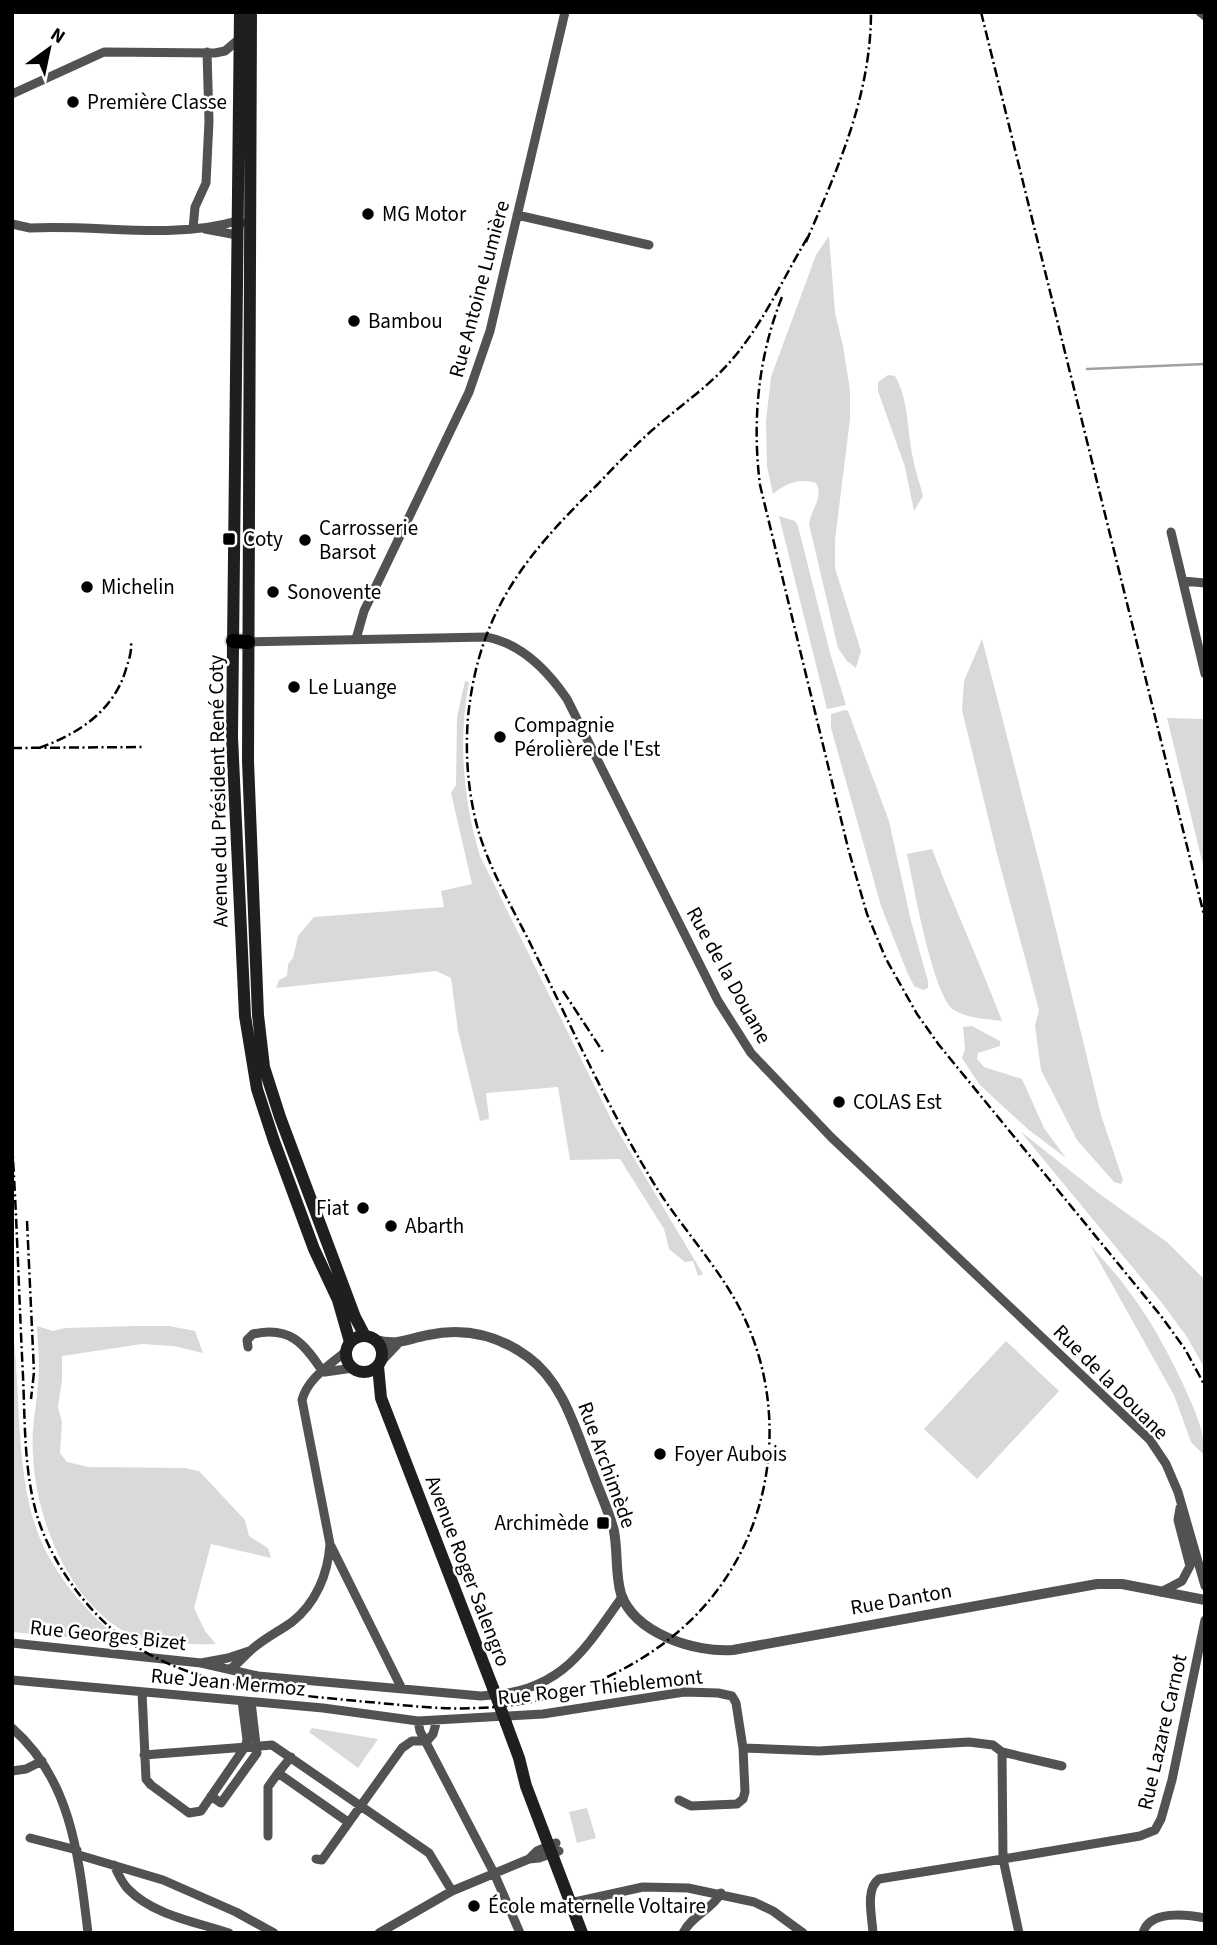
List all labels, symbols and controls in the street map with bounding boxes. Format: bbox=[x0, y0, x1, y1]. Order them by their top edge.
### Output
north arrow bbox=[14, 14, 84, 84]
text: N bbox=[45, 21, 70, 51]
place label: Première Classe bbox=[87, 87, 227, 117]
marker: Première Classe bbox=[65, 94, 81, 110]
street label: Rue Antoine Lumière bbox=[441, 197, 517, 381]
place label: MG Motor bbox=[382, 199, 467, 229]
marker: MG Motor bbox=[360, 206, 376, 222]
place label: Bambou bbox=[368, 306, 443, 336]
marker: Bambou bbox=[346, 313, 362, 329]
place label: Carrosserie Barsot bbox=[319, 513, 418, 567]
place label: Coty bbox=[243, 524, 283, 554]
marker: Coty bbox=[221, 531, 237, 547]
marker: Carrosserie Barsot bbox=[297, 532, 313, 548]
place label: Michelin bbox=[101, 572, 175, 602]
place label: Sonovente bbox=[287, 577, 381, 607]
marker: Michelin bbox=[79, 579, 95, 595]
marker: Sonovente bbox=[265, 584, 281, 600]
street label: Avenue du Président René Coty bbox=[201, 654, 235, 928]
place label: Le Luange bbox=[308, 672, 397, 702]
marker: Le Luange bbox=[286, 679, 302, 695]
place label: Compagnie Pérolière de l'Est bbox=[514, 710, 660, 764]
marker: Compagnie Pérolière de l'Est bbox=[492, 729, 508, 745]
street label: Rue de la Douane bbox=[679, 901, 779, 1049]
place label: COLAS Est bbox=[853, 1087, 942, 1117]
marker: COLAS Est bbox=[831, 1094, 847, 1110]
place label: Fiat bbox=[316, 1193, 349, 1223]
marker: Fiat bbox=[355, 1200, 371, 1216]
place label: Abarth bbox=[405, 1211, 464, 1241]
marker: Abarth bbox=[383, 1218, 399, 1234]
street label: Rue de la Douane bbox=[1046, 1317, 1176, 1447]
street label: Rue Archimède bbox=[570, 1398, 644, 1532]
place label: Foyer Aubois bbox=[674, 1439, 787, 1469]
marker: Foyer Aubois bbox=[652, 1446, 668, 1462]
street label: Avenue Roger Salengro bbox=[418, 1471, 518, 1671]
place label: Archimède bbox=[494, 1508, 589, 1538]
marker: Archimède bbox=[595, 1515, 611, 1531]
street label: Rue Danton bbox=[848, 1575, 954, 1623]
street label: Rue Georges Bizet bbox=[28, 1612, 188, 1658]
street label: Rue Lazare Carnot bbox=[1130, 1651, 1194, 1813]
street label: Rue Jean Mermoz bbox=[149, 1660, 307, 1704]
street label: Rue Roger Thieblemont bbox=[496, 1661, 704, 1713]
place label: École maternelle Voltaire bbox=[488, 1891, 706, 1921]
marker: École maternelle Voltaire bbox=[466, 1898, 482, 1914]

